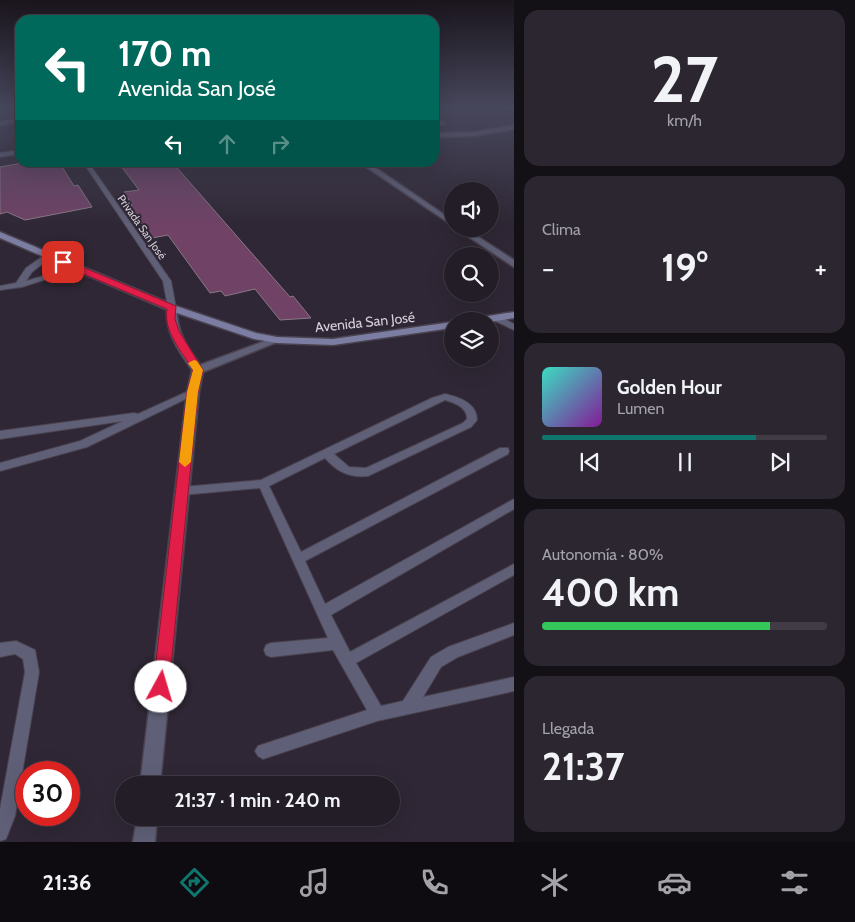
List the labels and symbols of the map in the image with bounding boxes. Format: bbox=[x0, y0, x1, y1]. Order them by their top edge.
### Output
street label: Privada San José bbox=[115, 192, 170, 262]
pin bbox=[42, 241, 84, 283]
street label: Avenida San José bbox=[314, 308, 416, 336]
position arrow bbox=[134, 660, 186, 712]
speed limit sign: 30 bbox=[15, 761, 80, 826]

